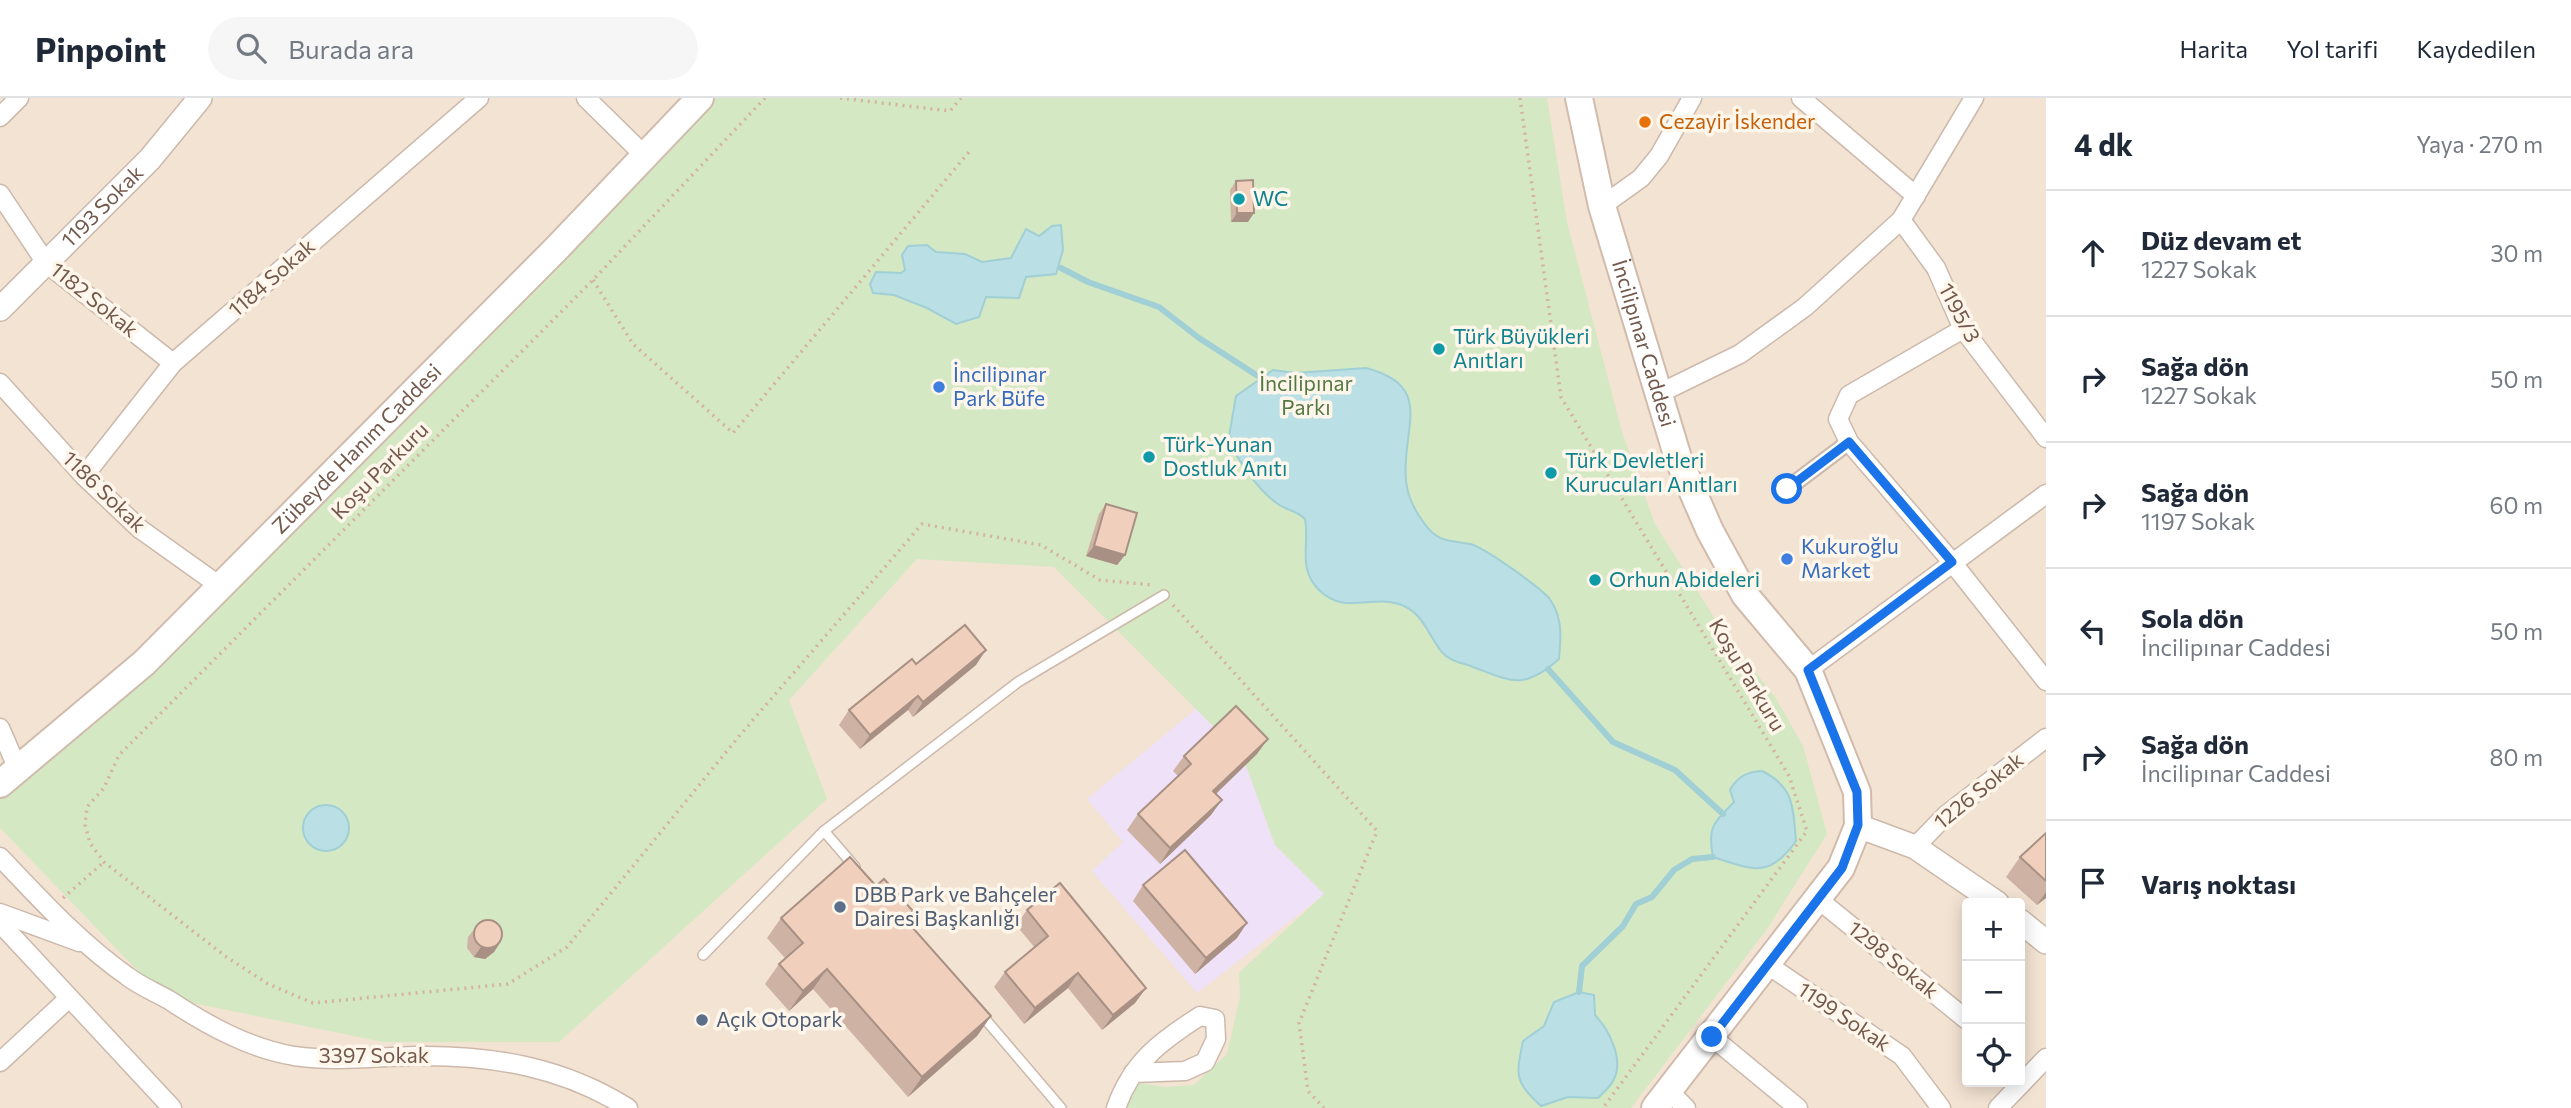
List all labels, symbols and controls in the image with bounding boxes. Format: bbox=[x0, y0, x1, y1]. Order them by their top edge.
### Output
search box bbox=[208, 17, 698, 80]
text: Pinpoint bbox=[35, 28, 166, 69]
icon: search bbox=[232, 29, 270, 67]
text: Burada ara bbox=[288, 33, 414, 64]
text: Harita bbox=[2179, 34, 2248, 63]
text: Yol tarifi bbox=[2286, 34, 2378, 63]
text: Kaydedilen bbox=[2416, 34, 2536, 63]
place label: Cezayir İskender bbox=[1659, 108, 1815, 133]
marker: Cezayir İskender bbox=[1637, 114, 1653, 130]
text: 4 dk bbox=[2074, 125, 2133, 162]
text: Yaya · 270 m bbox=[2416, 130, 2543, 158]
street label: 1193 Sokak bbox=[55, 159, 148, 251]
place label: WC bbox=[1253, 185, 1288, 210]
marker: WC bbox=[1231, 191, 1247, 207]
text: Düz devam et bbox=[2141, 224, 2302, 255]
street label: 1184 Sokak bbox=[223, 233, 319, 321]
icon: ahead bbox=[2074, 234, 2112, 272]
text: 30 m bbox=[2490, 239, 2543, 267]
text: 1227 Sokak bbox=[2141, 255, 2257, 283]
street label: 1182 Sokak bbox=[46, 256, 144, 342]
street label: İncilipınar Caddesi bbox=[1608, 256, 1682, 430]
street label: 1195/3 bbox=[1934, 278, 1986, 346]
place label: Türk Büyükleri Anıtları bbox=[1453, 323, 1590, 372]
marker: Türk Büyükleri Anıtları bbox=[1431, 341, 1447, 357]
text: Sağa dön bbox=[2141, 350, 2249, 381]
street label: Zübeyde Hanım Caddesi bbox=[266, 358, 446, 538]
icon: right bbox=[2074, 360, 2112, 398]
place label: İncilipınar Park Büfe bbox=[953, 361, 1047, 410]
text: 50 m bbox=[2490, 365, 2543, 393]
park label: İncilipınar Parkı bbox=[1259, 370, 1353, 419]
marker: İncilipınar Park Büfe bbox=[931, 379, 947, 395]
text: 1227 Sokak bbox=[2141, 381, 2257, 409]
street label: Koşu Parkuru bbox=[325, 416, 433, 524]
place label: Türk-Yunan Dostluk Anıtı bbox=[1163, 431, 1287, 480]
street label: 1186 Sokak bbox=[58, 445, 152, 537]
place label: Türk Devletleri Kurucuları Anıtları bbox=[1565, 447, 1738, 496]
marker: Türk-Yunan Dostluk Anıtı bbox=[1141, 449, 1157, 465]
marker: Türk Devletleri Kurucuları Anıtları bbox=[1543, 465, 1559, 481]
route start bbox=[1771, 473, 1802, 504]
text: Sağa dön bbox=[2141, 476, 2249, 507]
icon: right bbox=[2074, 486, 2112, 524]
text: 60 m bbox=[2490, 491, 2543, 519]
text: 1197 Sokak bbox=[2141, 507, 2255, 535]
place label: Kukuroğlu Market bbox=[1801, 533, 1899, 582]
marker: Kukuroğlu Market bbox=[1779, 551, 1795, 567]
place label: Orhun Abideleri bbox=[1609, 566, 1760, 591]
marker: Orhun Abideleri bbox=[1587, 572, 1603, 588]
text: Sola dön bbox=[2141, 602, 2244, 633]
icon: left bbox=[2074, 612, 2112, 650]
street label: Koşu Parkuru bbox=[1705, 613, 1792, 735]
text: 50 m bbox=[2490, 617, 2543, 645]
text: İncilipınar Caddesi bbox=[2141, 633, 2331, 661]
text: Sağa dön bbox=[2141, 728, 2249, 759]
icon: right bbox=[2074, 738, 2112, 776]
text: 80 m bbox=[2490, 743, 2543, 771]
street label: 1226 Sokak bbox=[1928, 746, 2028, 833]
text: İncilipınar Caddesi bbox=[2141, 759, 2331, 787]
icon: arrive bbox=[2074, 864, 2112, 902]
text: Varış noktası bbox=[2141, 868, 2296, 899]
place label: DBB Park ve Bahçeler Dairesi Başkanlığı bbox=[854, 881, 1057, 930]
map controls bbox=[1962, 898, 2025, 1087]
button: + bbox=[1962, 898, 2025, 961]
marker: DBB Park ve Bahçeler Dairesi Başkanlığı bbox=[832, 899, 848, 915]
street label: 1298 Sokak bbox=[1844, 915, 1944, 1003]
button: − bbox=[1962, 961, 2025, 1024]
street label: 1199 Sokak bbox=[1794, 976, 1896, 1056]
place label: Açık Otopark bbox=[716, 1006, 843, 1031]
marker: Açık Otopark bbox=[694, 1012, 710, 1028]
route end bbox=[1696, 1021, 1727, 1052]
button: locate bbox=[1962, 1024, 2025, 1087]
street label: 3397 Sokak bbox=[319, 1042, 429, 1067]

